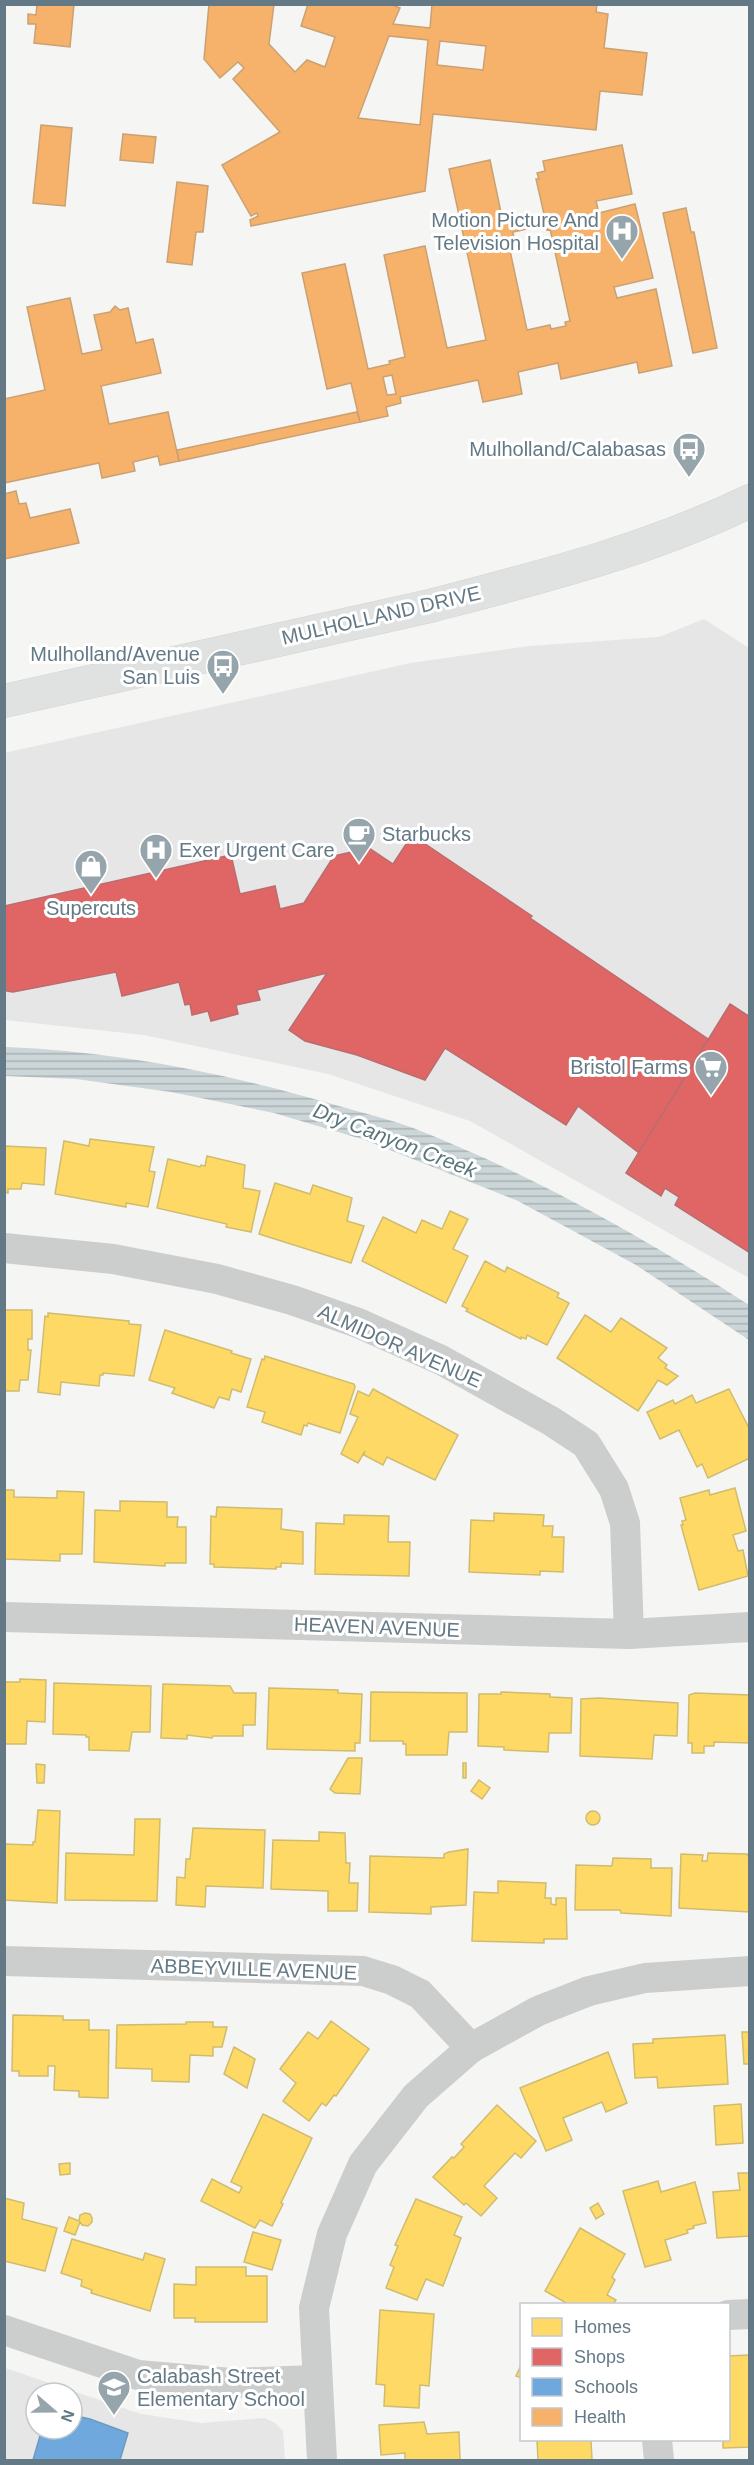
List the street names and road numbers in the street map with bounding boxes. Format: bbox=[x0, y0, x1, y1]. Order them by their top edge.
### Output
street label: MULHOLLAND DRIVE bbox=[279, 581, 483, 649]
street label: ALMIDOR AVENUE bbox=[315, 1300, 485, 1392]
street label: HEAVEN AVENUE bbox=[294, 1613, 460, 1641]
street label: ABBEYVILLE AVENUE bbox=[150, 1954, 358, 1984]

